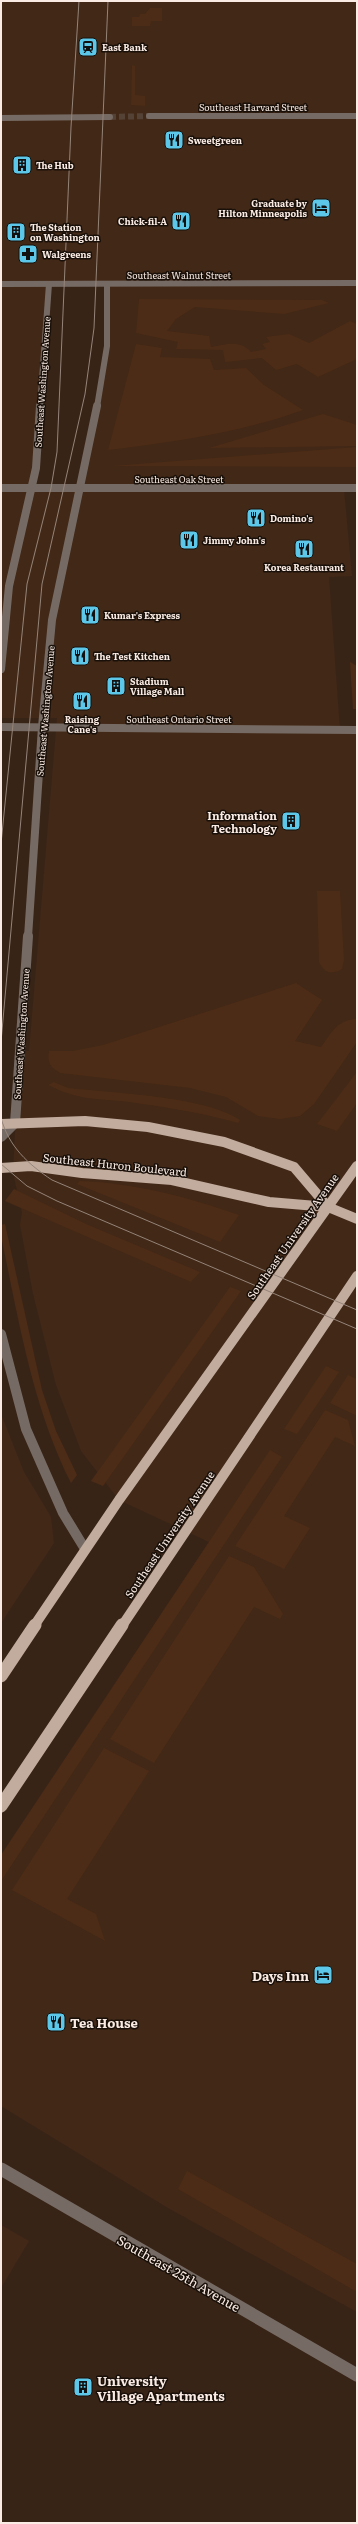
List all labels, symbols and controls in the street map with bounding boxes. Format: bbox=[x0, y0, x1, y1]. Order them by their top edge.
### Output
station icon: East Bank bbox=[77, 36, 99, 58]
place label: East Bank bbox=[102, 40, 148, 54]
street label: Southeast Harvard Street bbox=[199, 100, 307, 114]
restaurant icon: Sweetgreen bbox=[163, 129, 185, 151]
place label: Sweetgreen bbox=[188, 133, 243, 147]
building icon: The Hub bbox=[11, 154, 33, 176]
place label: The Hub bbox=[36, 158, 74, 172]
place label: Graduate by Hilton Minneapolis bbox=[218, 196, 307, 220]
hotel icon: Graduate by Hilton Minneapolis bbox=[310, 197, 332, 219]
restaurant icon: Chick-fil-A bbox=[170, 210, 192, 232]
place label: Chick-fil-A bbox=[118, 214, 167, 228]
place label: The Station on Washington bbox=[30, 220, 100, 244]
building icon: The Station on Washington bbox=[5, 221, 27, 243]
pharmacy icon: Walgreens bbox=[17, 243, 39, 265]
place label: Walgreens bbox=[42, 247, 92, 261]
street label: Southeast Walnut Street bbox=[127, 268, 232, 282]
street label: Southeast Washington Avenue bbox=[30, 316, 54, 448]
street label: Southeast Oak Street bbox=[134, 472, 224, 486]
restaurant icon: Domino's bbox=[245, 507, 267, 529]
place label: Domino's bbox=[270, 511, 313, 525]
restaurant icon: Jimmy John's bbox=[178, 529, 200, 551]
place label: Jimmy John's bbox=[203, 533, 266, 547]
restaurant icon: Korea Restaurant bbox=[293, 538, 315, 560]
place label: Korea Restaurant bbox=[264, 560, 344, 574]
restaurant icon: Kumar's Express bbox=[79, 604, 101, 626]
place label: Kumar's Express bbox=[104, 608, 181, 622]
street label: Southeast Washington Avenue bbox=[32, 645, 58, 777]
restaurant icon: The Test Kitchen bbox=[69, 645, 91, 667]
place label: The Test Kitchen bbox=[94, 649, 171, 663]
place label: Stadium Village Mall bbox=[130, 674, 185, 698]
building icon: Stadium Village Mall bbox=[105, 675, 127, 697]
restaurant icon: Raising Cane's bbox=[71, 690, 93, 712]
place label: Raising Cane's bbox=[65, 712, 100, 736]
street label: Southeast Ontario Street bbox=[126, 712, 232, 726]
place label: Information Technology bbox=[207, 807, 277, 836]
building icon: Information Technology bbox=[280, 810, 302, 832]
street label: Southeast Washington Avenue bbox=[9, 968, 33, 1100]
street label: Southeast Huron Boulevard bbox=[42, 1148, 188, 1180]
street label: Southeast University Avenue bbox=[242, 1170, 342, 1302]
street label: Southeast University Avenue bbox=[120, 1467, 218, 1601]
hotel icon: Days Inn bbox=[312, 1964, 334, 1986]
place label: Days Inn bbox=[252, 1966, 309, 1985]
restaurant icon: Tea House bbox=[45, 2011, 67, 2033]
place label: Tea House bbox=[70, 2013, 138, 2032]
street label: Southeast 25th Avenue bbox=[114, 2230, 244, 2316]
place label: University Village Apartments bbox=[97, 2371, 225, 2405]
building icon: University Village Apartments bbox=[72, 2376, 94, 2398]

